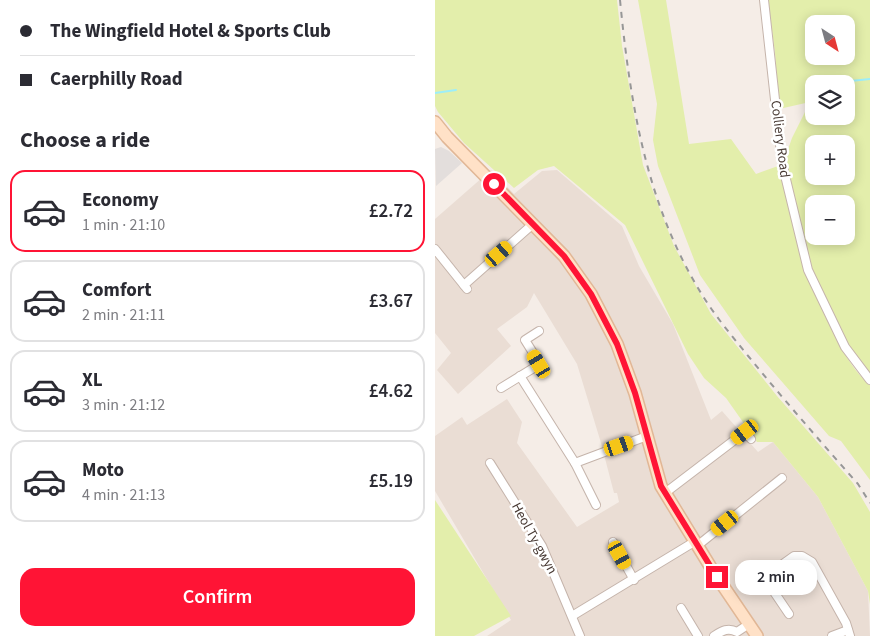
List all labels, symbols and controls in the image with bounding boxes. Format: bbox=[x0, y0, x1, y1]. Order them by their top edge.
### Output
north arrow bbox=[805, 15, 855, 65]
map controls bbox=[805, 15, 855, 245]
text: The Wingfield Hotel & Sports Club bbox=[50, 18, 331, 45]
text: Caerphilly Road bbox=[50, 66, 183, 93]
button: layers bbox=[805, 75, 855, 125]
street label: Colliery Road bbox=[765, 99, 795, 179]
text: Choose a ride bbox=[20, 124, 150, 156]
button: + bbox=[805, 135, 855, 185]
route start bbox=[483, 173, 505, 195]
text: Economy bbox=[82, 187, 159, 214]
icon: car bbox=[22, 189, 67, 234]
button: − bbox=[805, 195, 855, 245]
text: £2.72 bbox=[369, 198, 413, 225]
text: 1 min · 21:10 bbox=[82, 214, 165, 236]
car bbox=[482, 238, 515, 270]
text: Comfort bbox=[82, 277, 152, 304]
icon: car bbox=[22, 279, 67, 324]
text: £3.67 bbox=[369, 288, 413, 315]
text: 2 min · 21:11 bbox=[82, 304, 165, 326]
car bbox=[524, 347, 553, 381]
text: XL bbox=[82, 367, 103, 394]
icon: car bbox=[22, 369, 67, 414]
text: £4.62 bbox=[369, 378, 413, 405]
text: 3 min · 21:12 bbox=[82, 394, 165, 416]
car bbox=[728, 417, 761, 447]
car bbox=[602, 434, 635, 458]
text: Moto bbox=[82, 457, 124, 484]
icon: car bbox=[22, 459, 67, 504]
text: £5.19 bbox=[369, 468, 413, 495]
text: 4 min · 21:13 bbox=[82, 484, 165, 506]
street label: Heol Ty-gwyn bbox=[506, 499, 562, 578]
car bbox=[708, 508, 741, 538]
car bbox=[606, 538, 633, 572]
callout: 2 min bbox=[735, 560, 817, 594]
route end bbox=[706, 566, 728, 588]
text: 2 min bbox=[757, 566, 795, 588]
button: Confirm bbox=[20, 568, 415, 626]

